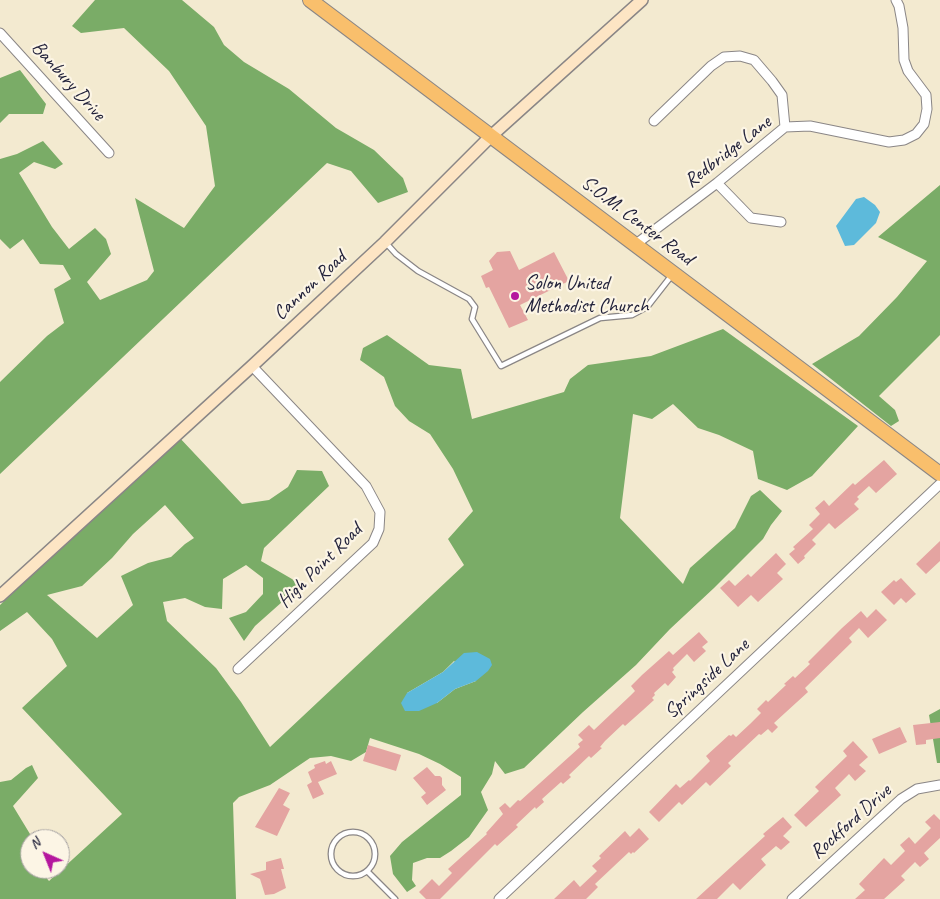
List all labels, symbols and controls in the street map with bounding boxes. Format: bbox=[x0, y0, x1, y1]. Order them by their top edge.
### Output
street label: Banbury Drive bbox=[26, 36, 110, 126]
street label: Redbridge Lane bbox=[680, 111, 776, 193]
street label: S.O.M. Center Road bbox=[576, 171, 698, 271]
street label: Cannon Road bbox=[269, 246, 351, 326]
place label: Solon United Methodist Church bbox=[525, 272, 649, 319]
marker: Solon United Methodist Church bbox=[509, 290, 521, 302]
street label: High Point Road bbox=[273, 519, 367, 613]
street label: Springside Lane bbox=[660, 634, 754, 724]
street label: Rockford Drive bbox=[806, 779, 896, 865]
north arrow bbox=[20, 829, 70, 879]
text: N bbox=[26, 834, 44, 853]

